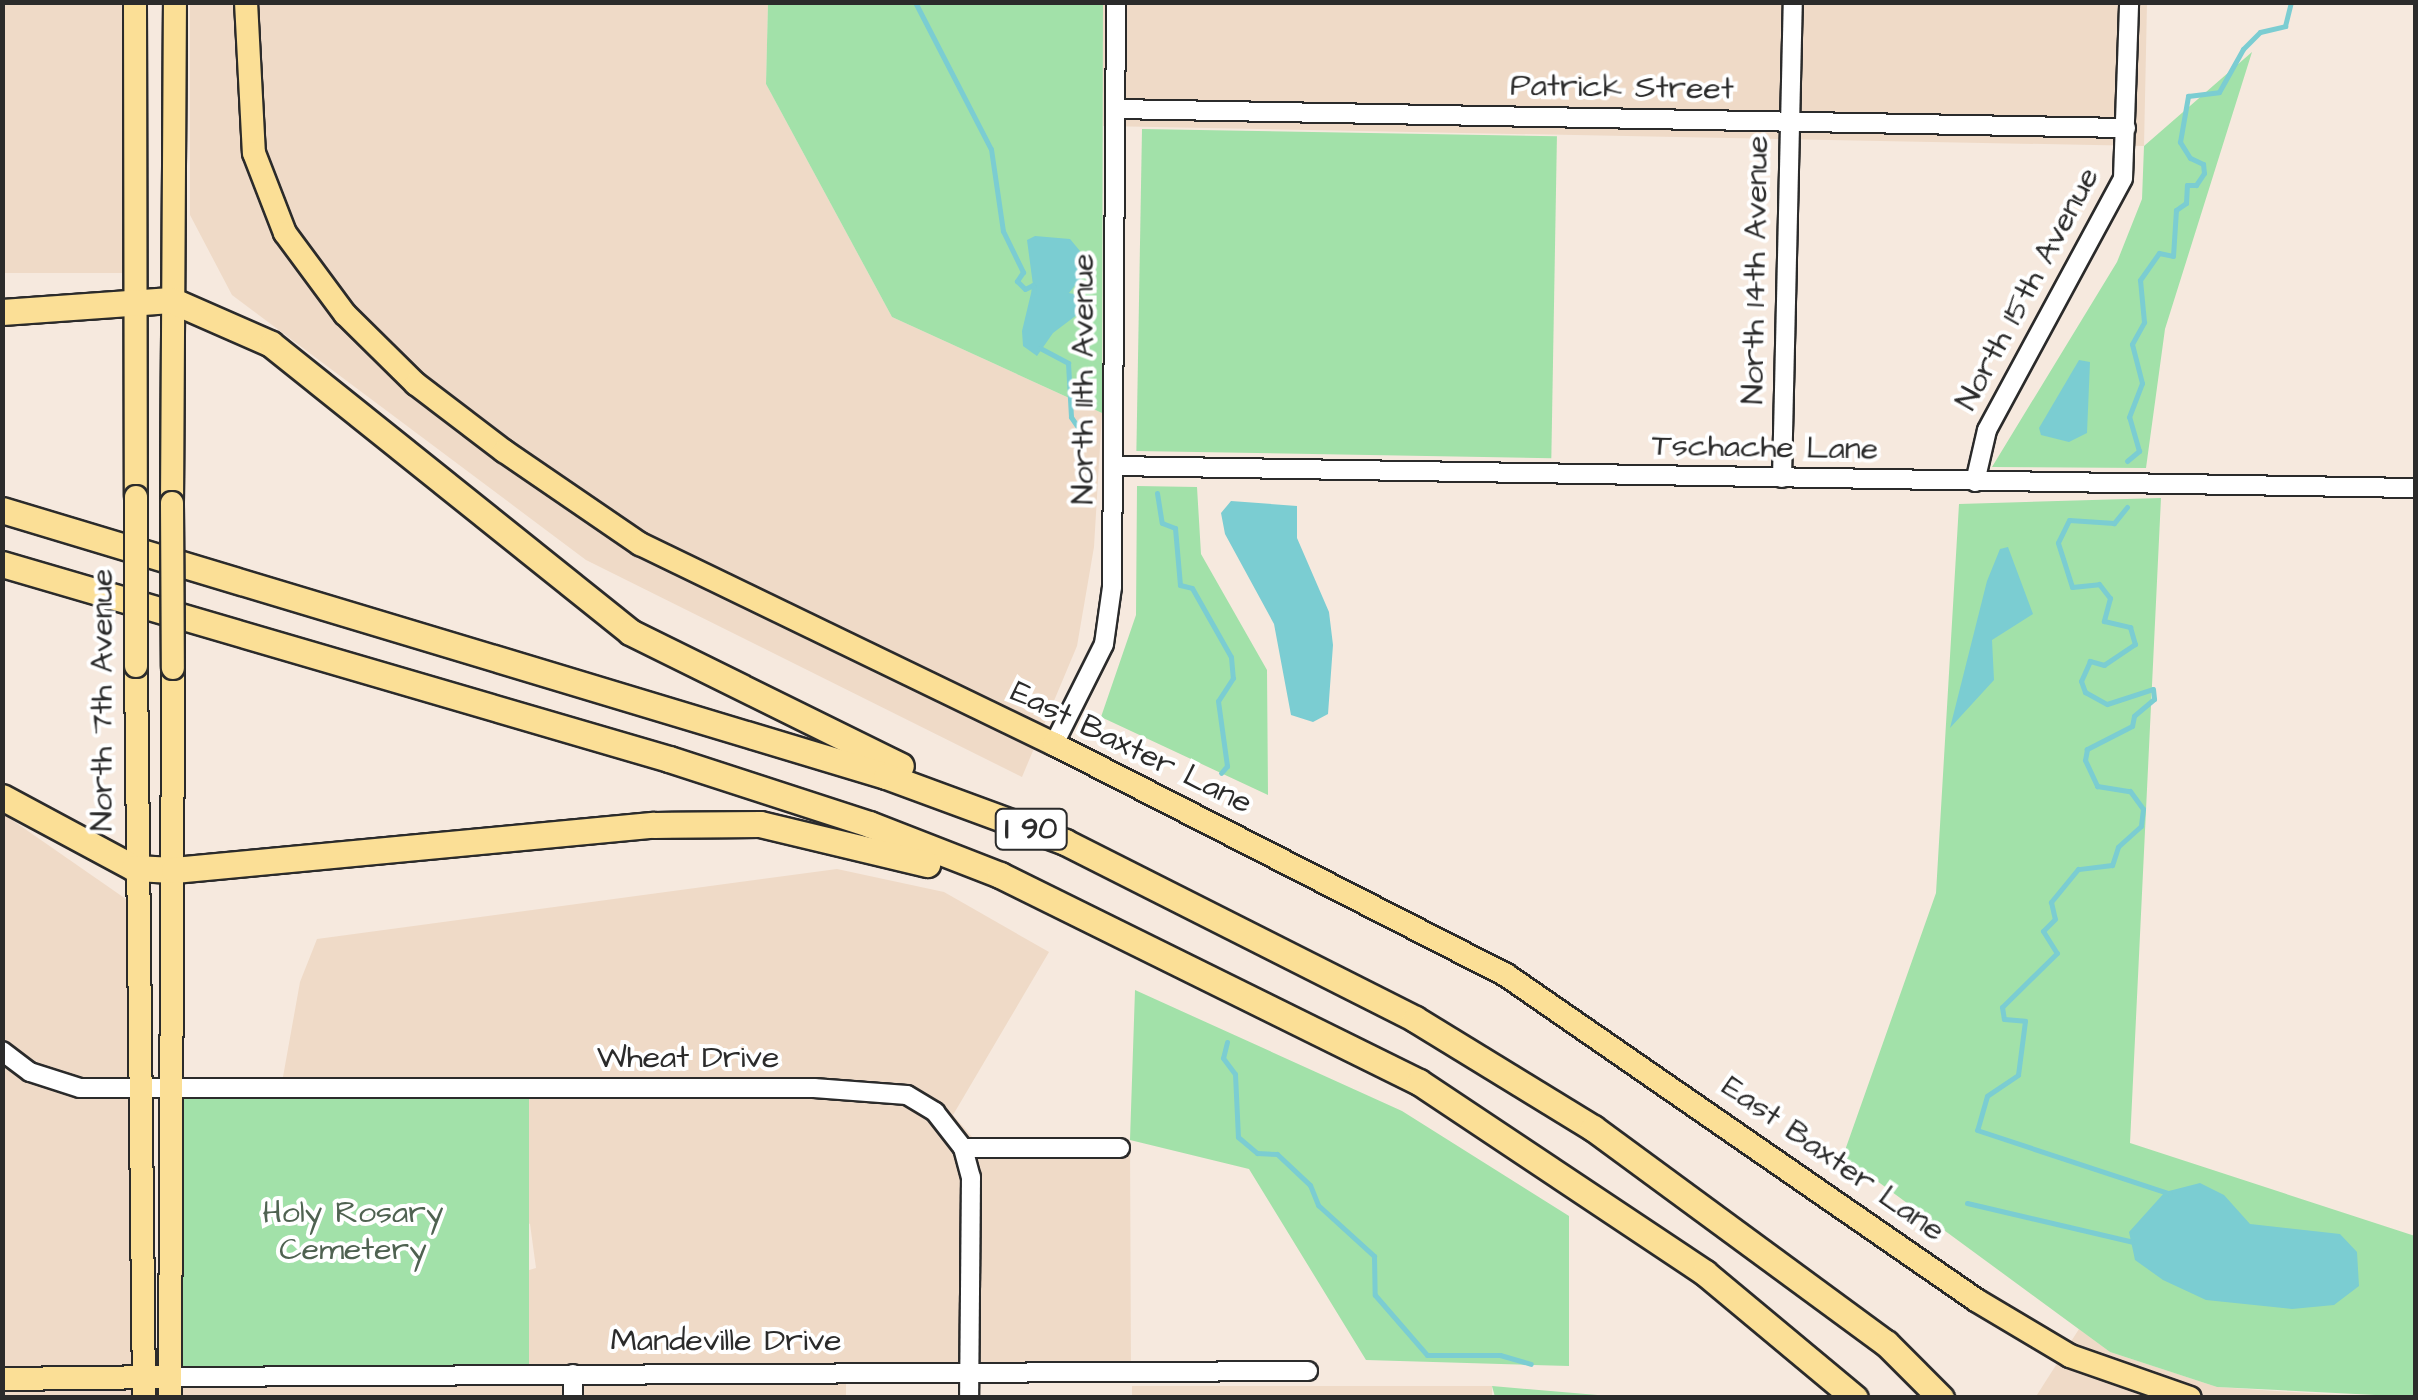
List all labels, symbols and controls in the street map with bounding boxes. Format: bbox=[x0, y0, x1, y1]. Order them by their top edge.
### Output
street label: Patrick Street bbox=[1510, 67, 1734, 109]
street label: North 14th Avenue bbox=[1734, 135, 1778, 405]
street label: North 15th Avenue bbox=[1948, 161, 2108, 417]
street label: North 11th Avenue bbox=[1065, 253, 1103, 505]
street label: Tschache Lane bbox=[1652, 427, 1878, 469]
street label: North 7th Avenue bbox=[84, 569, 122, 831]
street label: East Baxter Lane bbox=[1004, 673, 1258, 823]
road number: I 90 bbox=[994, 804, 1068, 854]
street label: Wheat Drive bbox=[597, 1039, 779, 1077]
street label: East Baxter Lane bbox=[1714, 1068, 1952, 1250]
park label: Holy Rosary Cemetery bbox=[262, 1195, 444, 1270]
street label: Mandeville Drive bbox=[610, 1322, 842, 1360]

